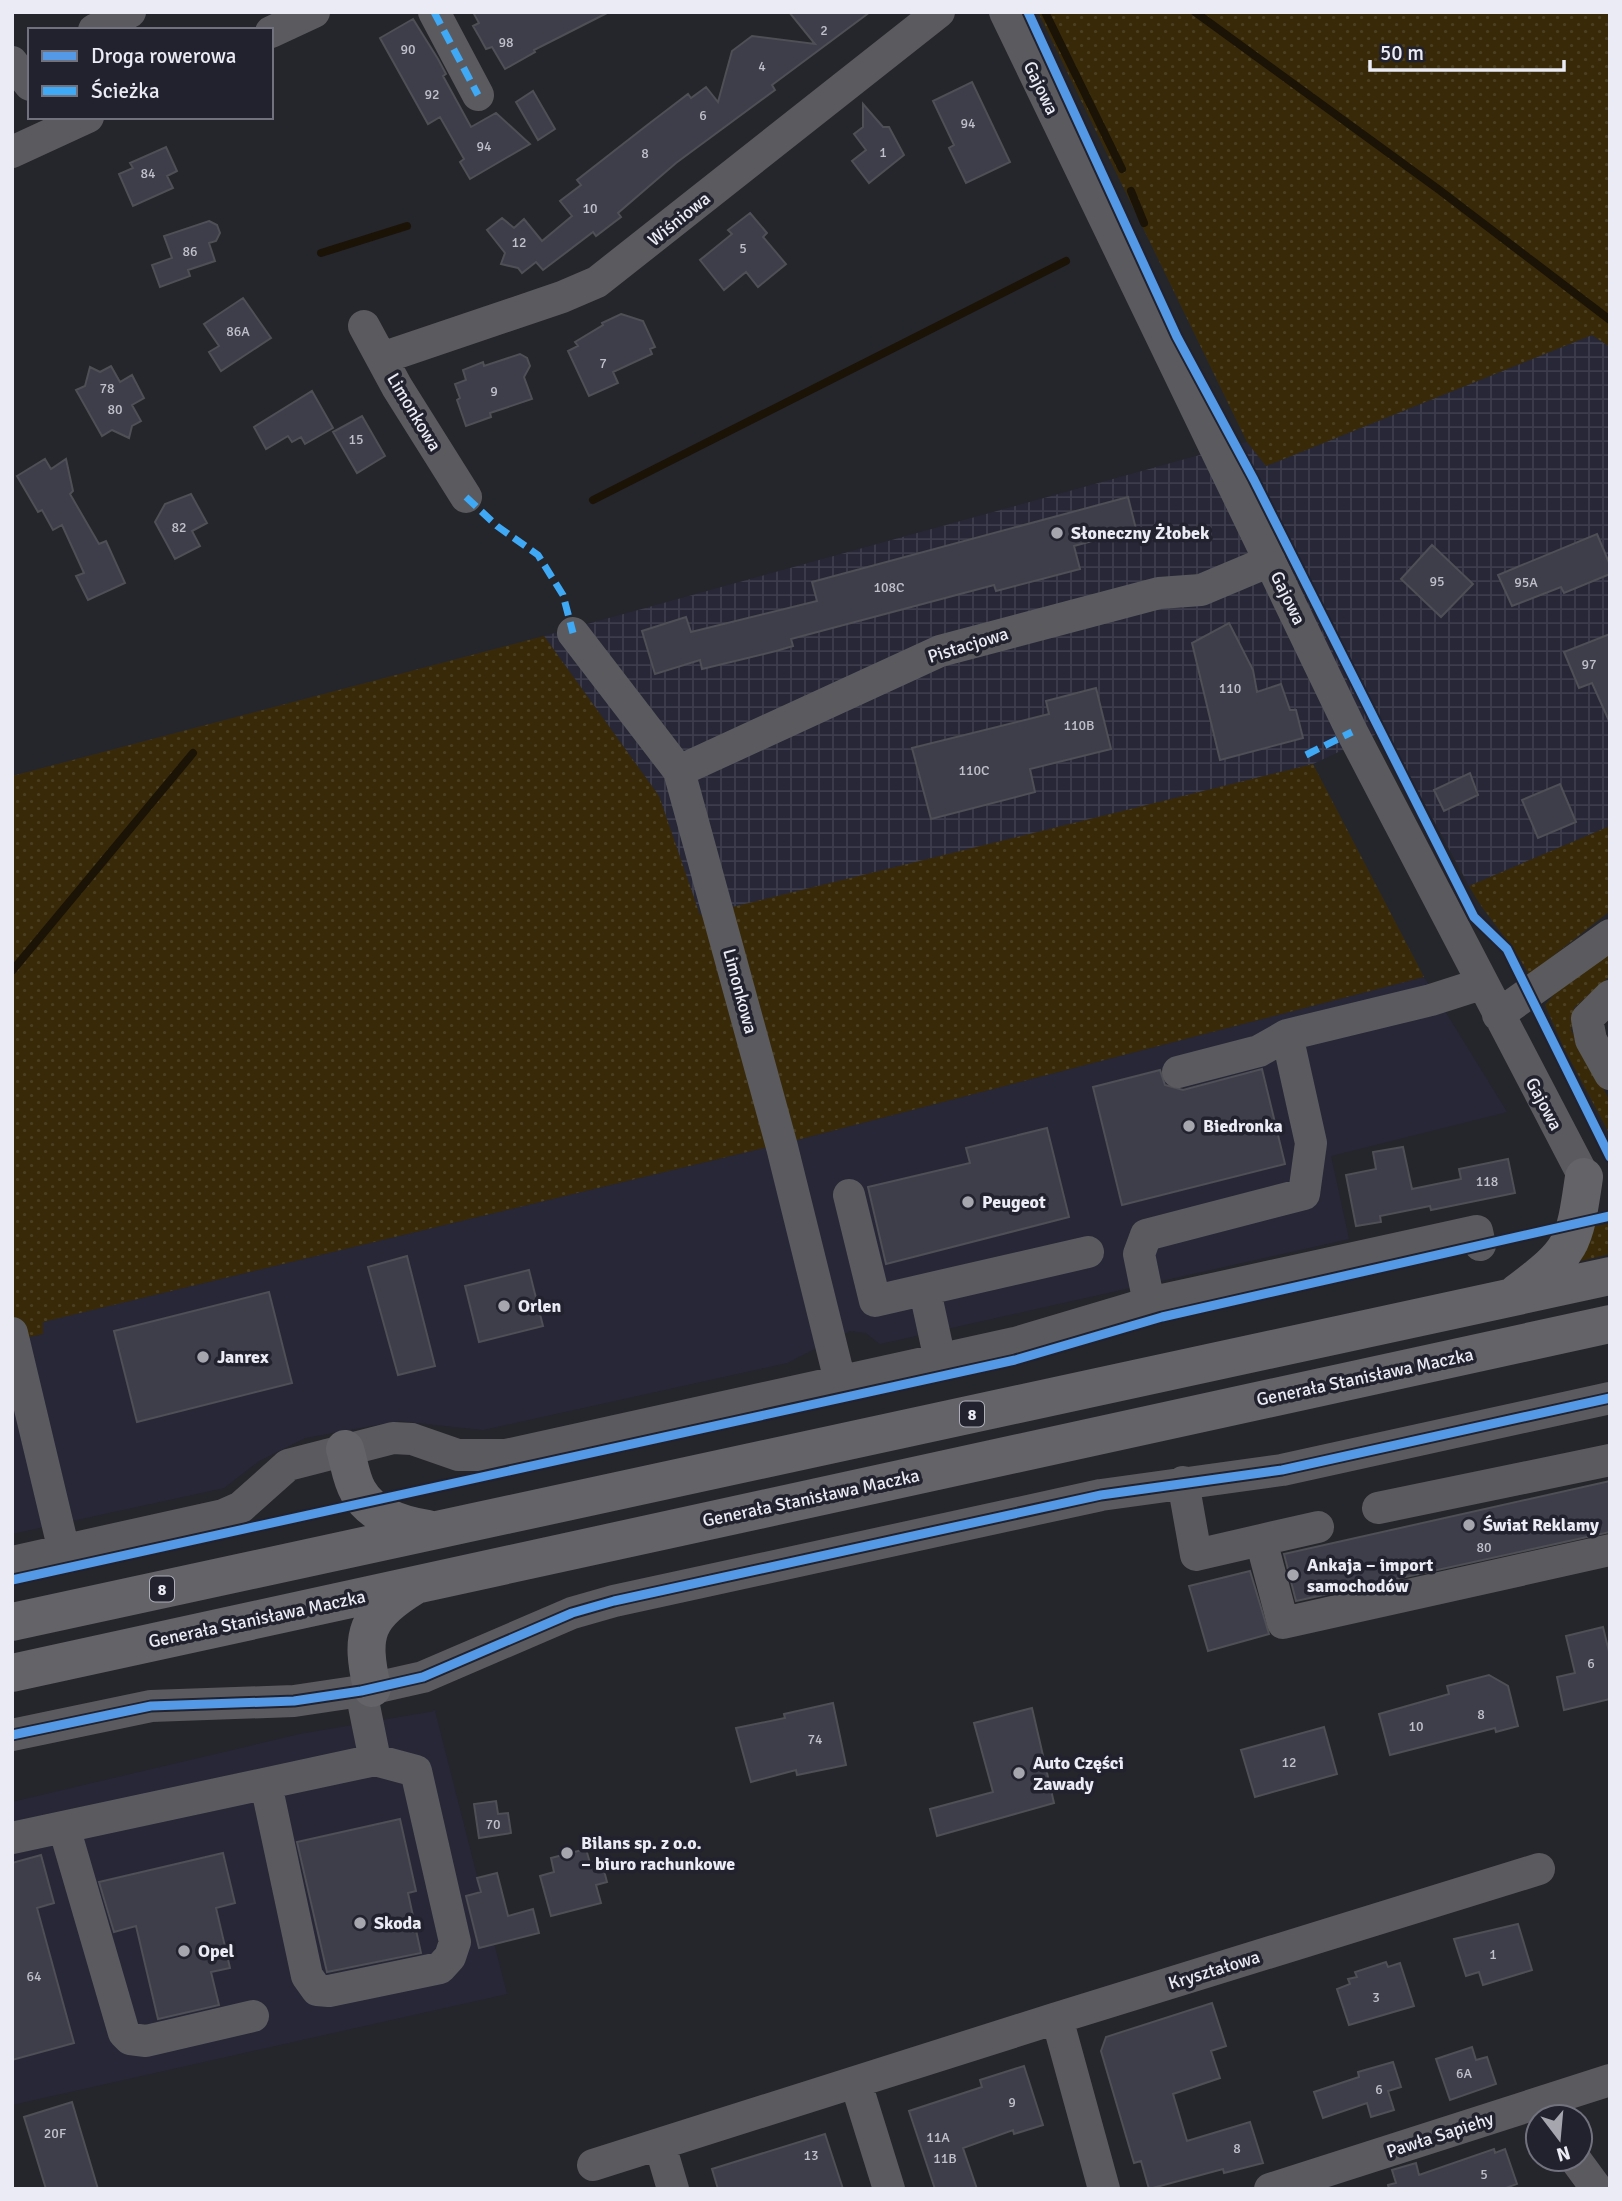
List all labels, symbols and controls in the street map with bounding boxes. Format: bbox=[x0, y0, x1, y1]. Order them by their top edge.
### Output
house number: 2 bbox=[820, 22, 828, 39]
legend bbox=[28, 28, 273, 119]
scale bar bbox=[1370, 28, 1564, 72]
house number: 98 bbox=[498, 34, 514, 51]
text: 50 m bbox=[1380, 40, 1424, 66]
house number: 90 bbox=[400, 41, 416, 58]
text: Droga rowerowa bbox=[91, 43, 236, 69]
house number: 4 bbox=[758, 58, 766, 75]
street label: Gajowa bbox=[1019, 58, 1063, 118]
text: Ścieżka bbox=[91, 78, 160, 104]
house number: 92 bbox=[424, 86, 440, 103]
house number: 6 bbox=[699, 107, 707, 124]
house number: 94 bbox=[960, 115, 976, 132]
house number: 94 bbox=[476, 138, 492, 155]
house number: 1 bbox=[879, 144, 887, 161]
house number: 8 bbox=[641, 145, 649, 162]
house number: 84 bbox=[140, 165, 156, 182]
street label: Wiśniowa bbox=[643, 187, 715, 251]
house number: 10 bbox=[582, 200, 598, 217]
house number: 12 bbox=[511, 234, 527, 251]
house number: 5 bbox=[739, 240, 747, 257]
house number: 86 bbox=[182, 243, 198, 260]
house number: 86A bbox=[226, 323, 250, 340]
house number: 7 bbox=[599, 355, 607, 372]
street label: Limonkowa bbox=[382, 369, 446, 455]
house number: 78 bbox=[99, 380, 115, 397]
house number: 9 bbox=[490, 383, 498, 400]
house number: 80 bbox=[107, 401, 123, 418]
house number: 15 bbox=[348, 431, 364, 448]
house number: 82 bbox=[171, 519, 187, 536]
place label: Słoneczny Żłobek bbox=[1071, 522, 1210, 544]
marker: Słoneczny Żłobek bbox=[1049, 525, 1065, 541]
street label: Gajowa bbox=[1266, 568, 1310, 628]
house number: 95 bbox=[1429, 573, 1445, 590]
house number: 95A bbox=[1514, 574, 1538, 591]
house number: 108C bbox=[873, 579, 905, 596]
street label: Pistacjowa bbox=[925, 622, 1011, 668]
house number: 97 bbox=[1581, 656, 1597, 673]
house number: 110 bbox=[1219, 680, 1241, 697]
house number: 110B bbox=[1063, 717, 1095, 734]
house number: 110C bbox=[958, 762, 990, 779]
street label: Limonkowa bbox=[718, 946, 762, 1036]
street label: Gajowa bbox=[1521, 1074, 1567, 1134]
place label: Biedronka bbox=[1203, 1115, 1283, 1137]
marker: Biedronka bbox=[1181, 1118, 1197, 1134]
house number: 118 bbox=[1476, 1173, 1498, 1190]
place label: Peugeot bbox=[982, 1191, 1046, 1213]
marker: Peugeot bbox=[960, 1194, 976, 1210]
place label: Orlen bbox=[518, 1295, 562, 1317]
marker: Orlen bbox=[496, 1298, 512, 1314]
street label: Generała Stanisława Maczka bbox=[1255, 1343, 1475, 1411]
place label: Janrex bbox=[217, 1346, 269, 1368]
marker: Janrex bbox=[195, 1349, 211, 1365]
road number: 8 bbox=[960, 1402, 984, 1426]
street label: Generała Stanisława Maczka bbox=[701, 1464, 921, 1532]
place label: Świat Reklamy bbox=[1483, 1514, 1599, 1536]
marker: Świat Reklamy bbox=[1461, 1517, 1477, 1533]
house number: 80 bbox=[1476, 1539, 1492, 1556]
place label: Ankaja – import samochodów bbox=[1307, 1554, 1434, 1597]
marker: Ankaja – import samochodów bbox=[1285, 1567, 1301, 1583]
road number: 8 bbox=[150, 1576, 174, 1602]
street label: Generała Stanisława Maczka bbox=[147, 1585, 367, 1653]
house number: 6 bbox=[1587, 1655, 1595, 1672]
house number: 8 bbox=[1477, 1706, 1485, 1723]
house number: 10 bbox=[1408, 1718, 1424, 1735]
house number: 74 bbox=[807, 1731, 823, 1748]
place label: Auto Części Zawady bbox=[1033, 1752, 1124, 1795]
house number: 12 bbox=[1281, 1754, 1297, 1771]
marker: Auto Części Zawady bbox=[1011, 1765, 1027, 1781]
house number: 70 bbox=[485, 1816, 501, 1833]
place label: Bilans sp. z o.o. – biuro rachunkowe bbox=[581, 1832, 735, 1875]
marker: Bilans sp. z o.o. – biuro rachunkowe bbox=[559, 1845, 575, 1861]
place label: Skoda bbox=[374, 1912, 421, 1934]
marker: Skoda bbox=[352, 1915, 368, 1931]
place label: Opel bbox=[198, 1940, 235, 1962]
marker: Opel bbox=[176, 1943, 192, 1959]
street label: Kryształowa bbox=[1165, 1946, 1263, 1994]
house number: 1 bbox=[1489, 1946, 1497, 1963]
house number: 64 bbox=[26, 1968, 42, 1985]
house number: 3 bbox=[1372, 1989, 1380, 2006]
house number: 6A bbox=[1456, 2065, 1472, 2082]
house number: 6 bbox=[1375, 2081, 1383, 2098]
house number: 9 bbox=[1008, 2094, 1016, 2111]
north arrow bbox=[1524, 2103, 1594, 2173]
street label: Pawła Sapiehy bbox=[1384, 2107, 1497, 2163]
house number: 20F bbox=[44, 2125, 66, 2142]
house number: 11A bbox=[926, 2129, 950, 2146]
house number: 8 bbox=[1233, 2140, 1241, 2157]
text: N bbox=[1554, 2140, 1573, 2167]
house number: 13 bbox=[803, 2147, 819, 2164]
house number: 11B bbox=[933, 2150, 957, 2167]
house number: 5 bbox=[1480, 2166, 1488, 2183]

